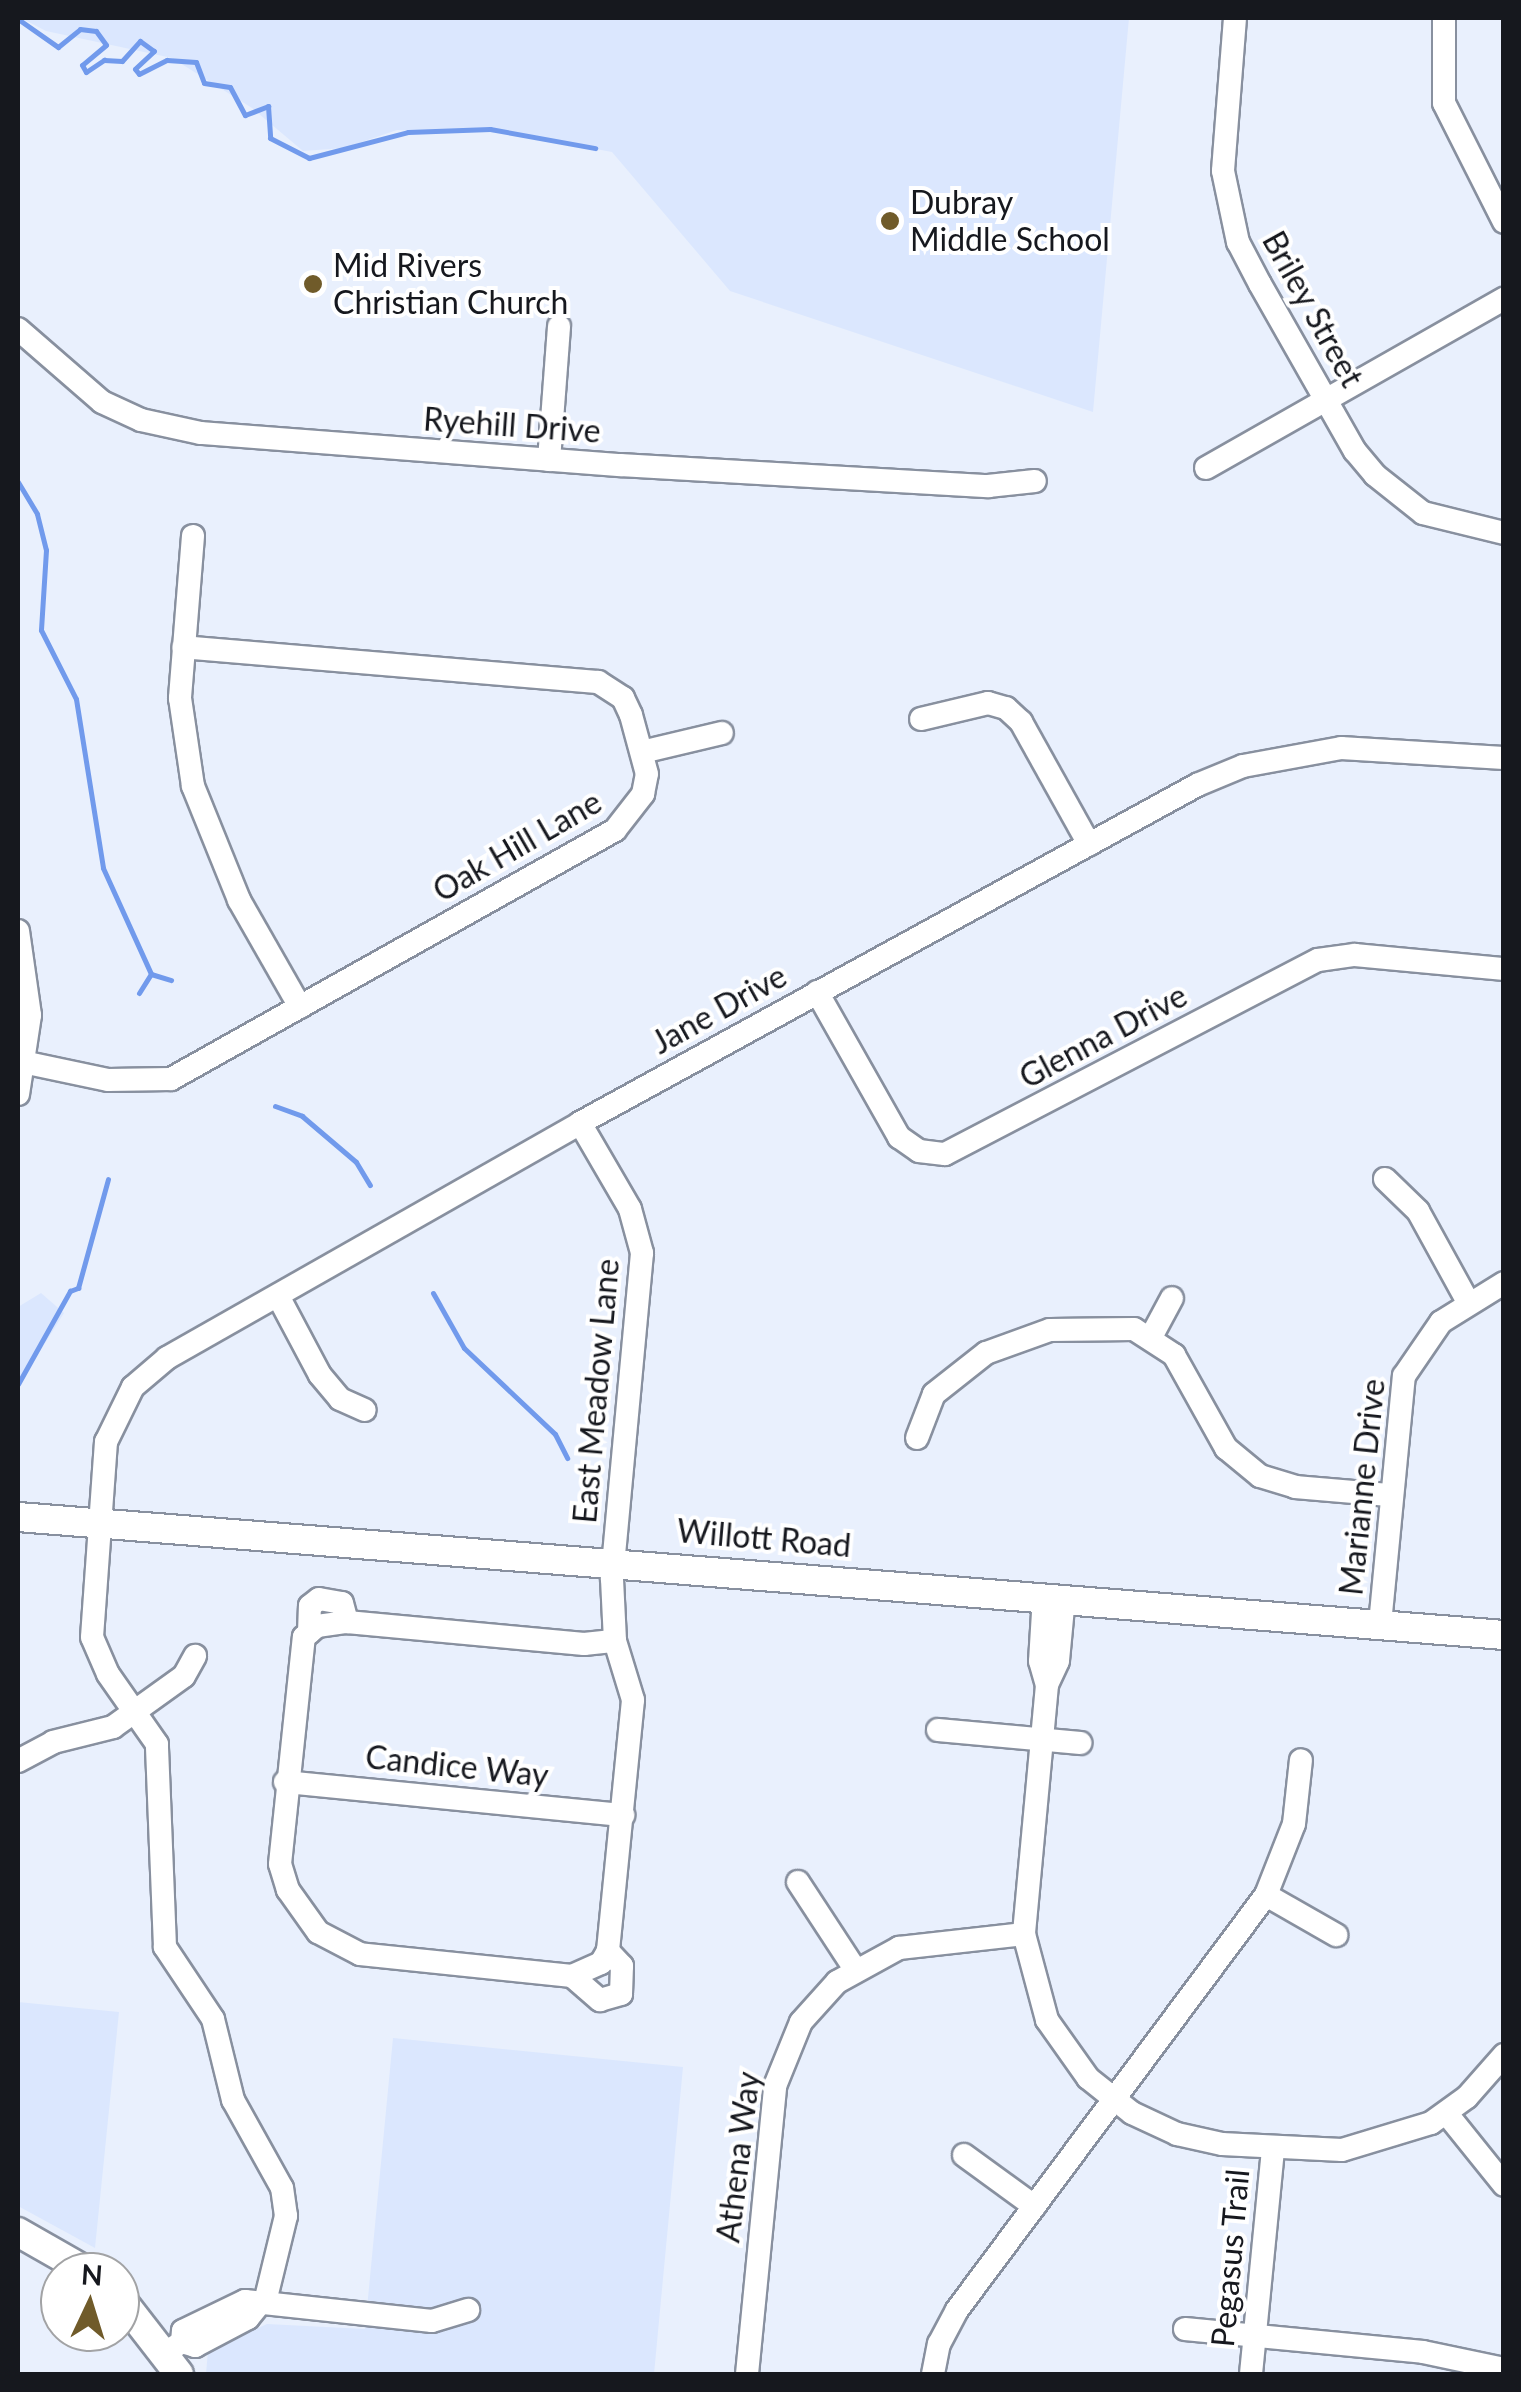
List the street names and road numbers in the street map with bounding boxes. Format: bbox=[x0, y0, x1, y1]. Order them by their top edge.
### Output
street label: Briley Street bbox=[1254, 224, 1372, 394]
street label: Ryehill Drive bbox=[422, 400, 602, 450]
street label: Oak Hill Lane bbox=[426, 782, 608, 910]
street label: Jane Drive bbox=[645, 956, 793, 1062]
street label: Glenna Drive bbox=[1013, 976, 1193, 1096]
street label: East Meadow Lane bbox=[565, 1257, 627, 1525]
street label: Marianne Drive bbox=[1332, 1377, 1392, 1597]
street label: Willott Road bbox=[675, 1511, 853, 1565]
street label: Candice Way bbox=[363, 1737, 551, 1795]
street label: Athena Way bbox=[708, 2069, 768, 2245]
street label: Pegasus Trail bbox=[1203, 2167, 1257, 2349]

